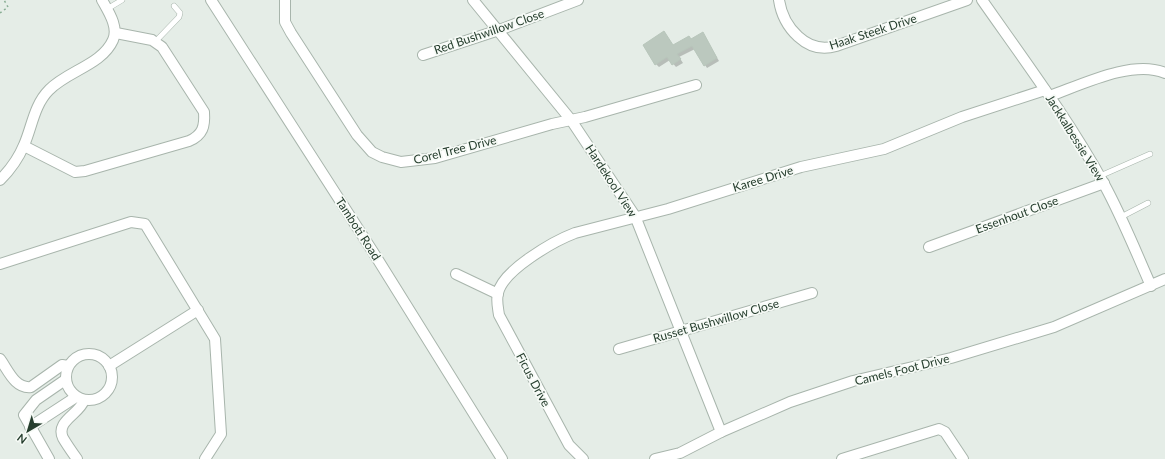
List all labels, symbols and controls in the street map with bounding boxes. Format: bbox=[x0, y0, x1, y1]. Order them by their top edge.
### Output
street label: Red Bushwillow Close bbox=[432, 6, 546, 57]
street label: Haak Steek Drive bbox=[827, 10, 918, 53]
street label: Jackkalbessie View bbox=[1043, 92, 1108, 184]
street label: Corel Tree Drive bbox=[412, 132, 498, 167]
street label: Hardekool View bbox=[582, 142, 641, 220]
street label: Karee Drive bbox=[731, 162, 795, 195]
street label: Essenhout Close bbox=[973, 193, 1060, 236]
street label: Tamboti Road bbox=[333, 194, 384, 263]
street label: Russet Bushwillow Close bbox=[651, 295, 781, 346]
street label: Ficus Drive bbox=[513, 350, 554, 409]
street label: Camels Foot Drive bbox=[853, 350, 951, 389]
north arrow bbox=[8, 411, 48, 451]
text: N bbox=[14, 432, 29, 447]

